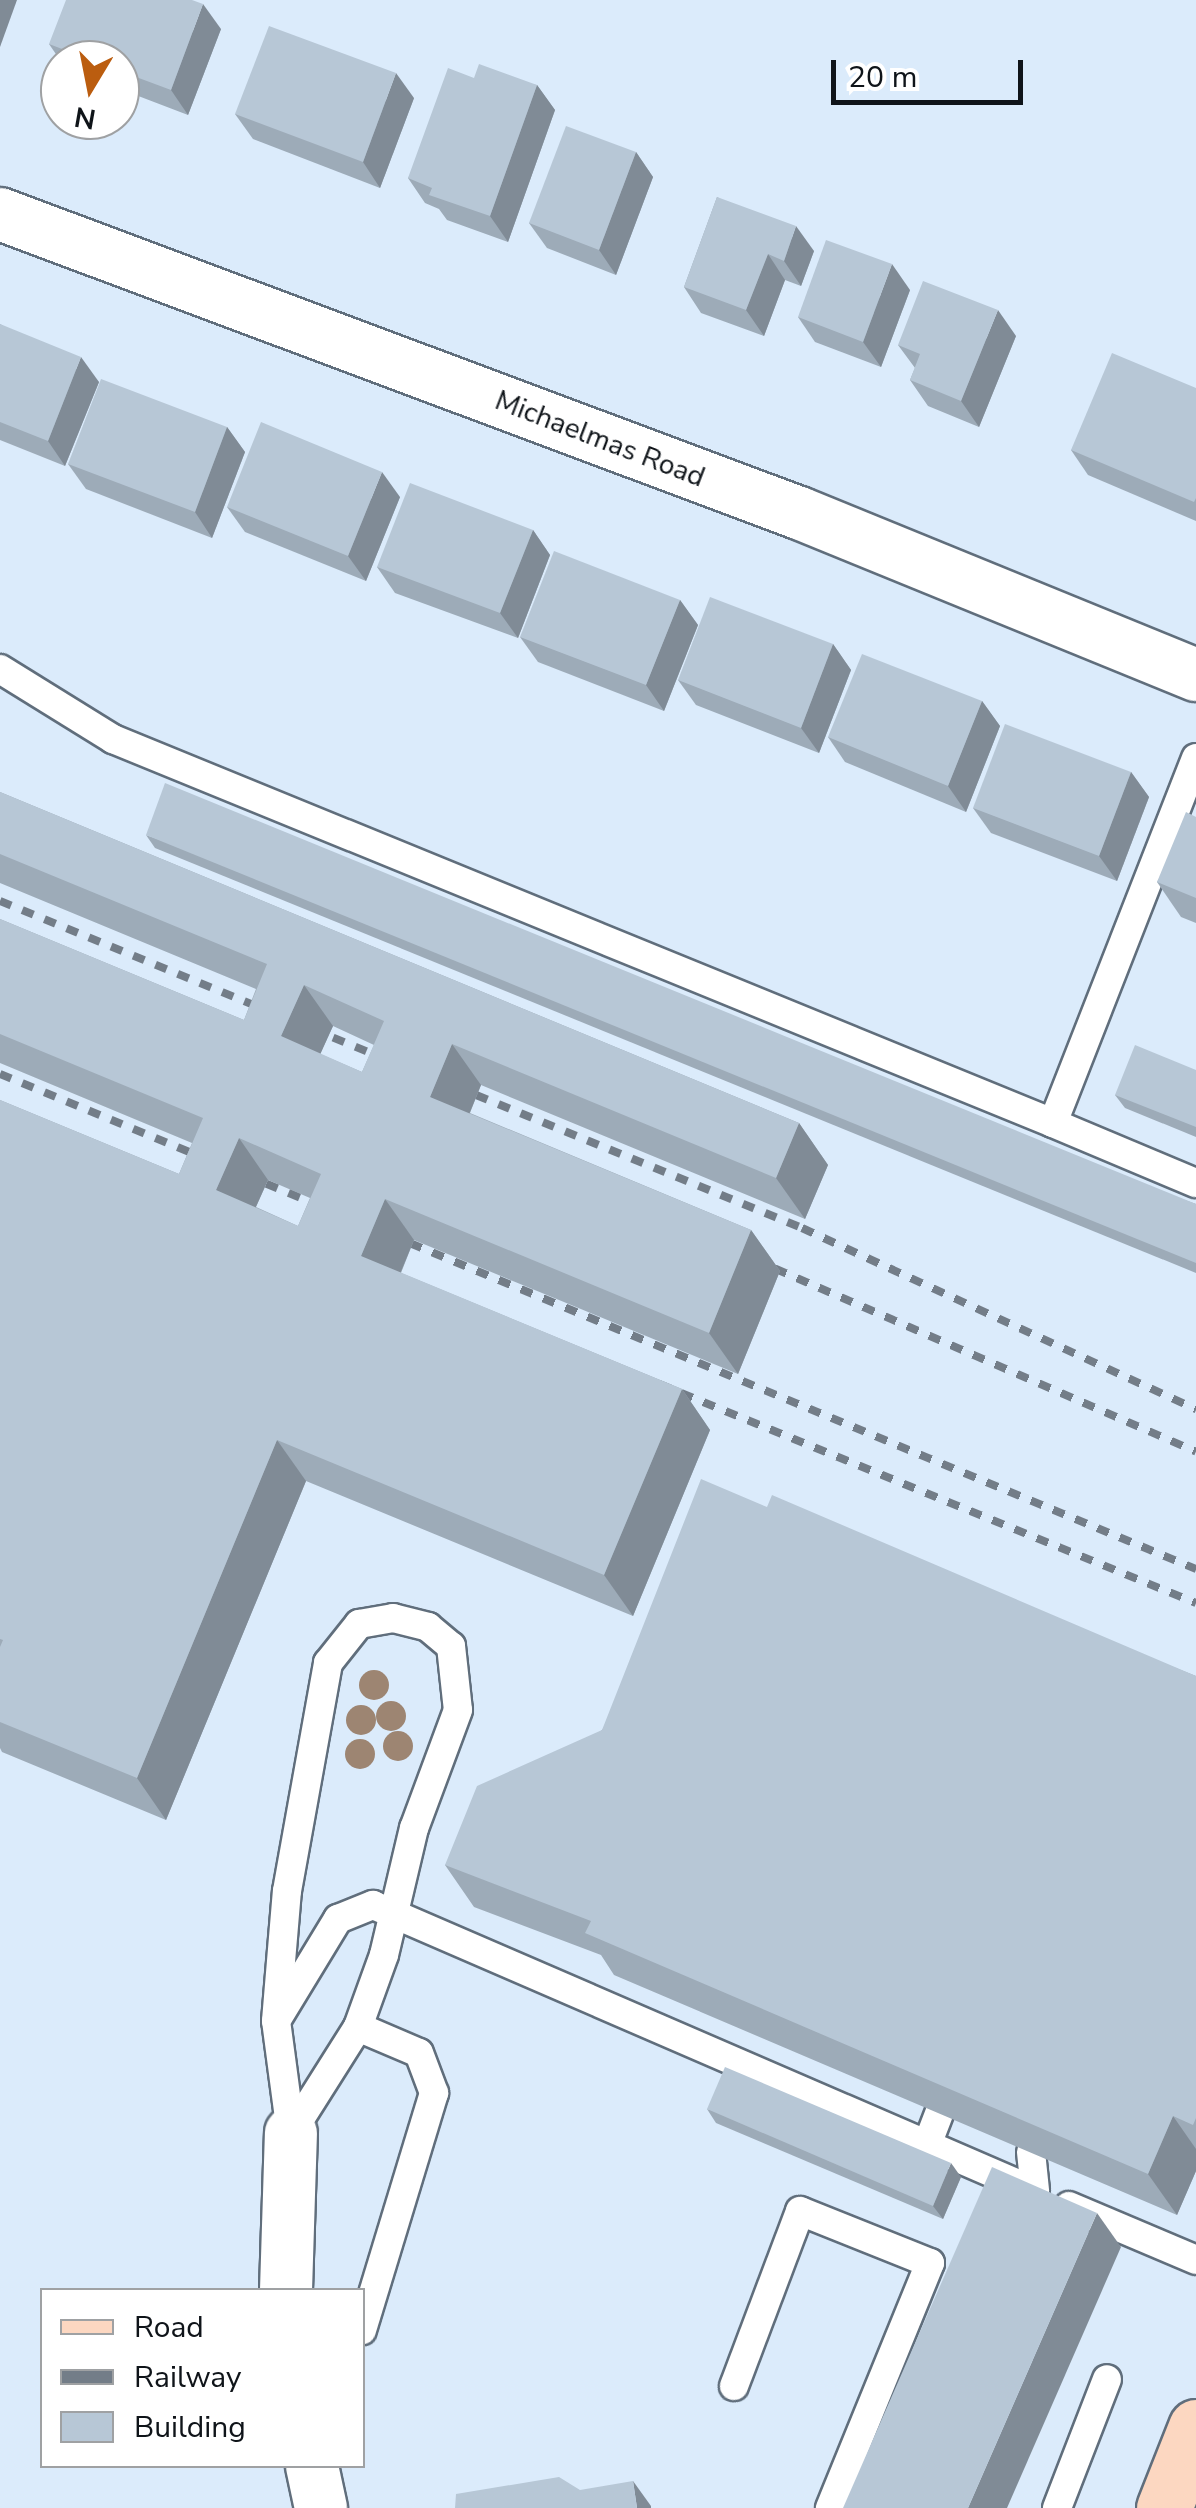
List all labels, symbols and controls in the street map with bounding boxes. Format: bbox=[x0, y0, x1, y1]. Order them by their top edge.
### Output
north arrow bbox=[40, 40, 140, 140]
scale bar bbox=[836, 40, 1028, 102]
text: 20 m bbox=[848, 57, 917, 98]
text: N bbox=[72, 97, 99, 138]
street label: Michaelmas Road bbox=[490, 384, 710, 494]
legend bbox=[40, 2288, 365, 2468]
text: Road bbox=[134, 2307, 204, 2348]
text: Railway bbox=[134, 2357, 242, 2398]
text: Building bbox=[134, 2407, 246, 2448]

